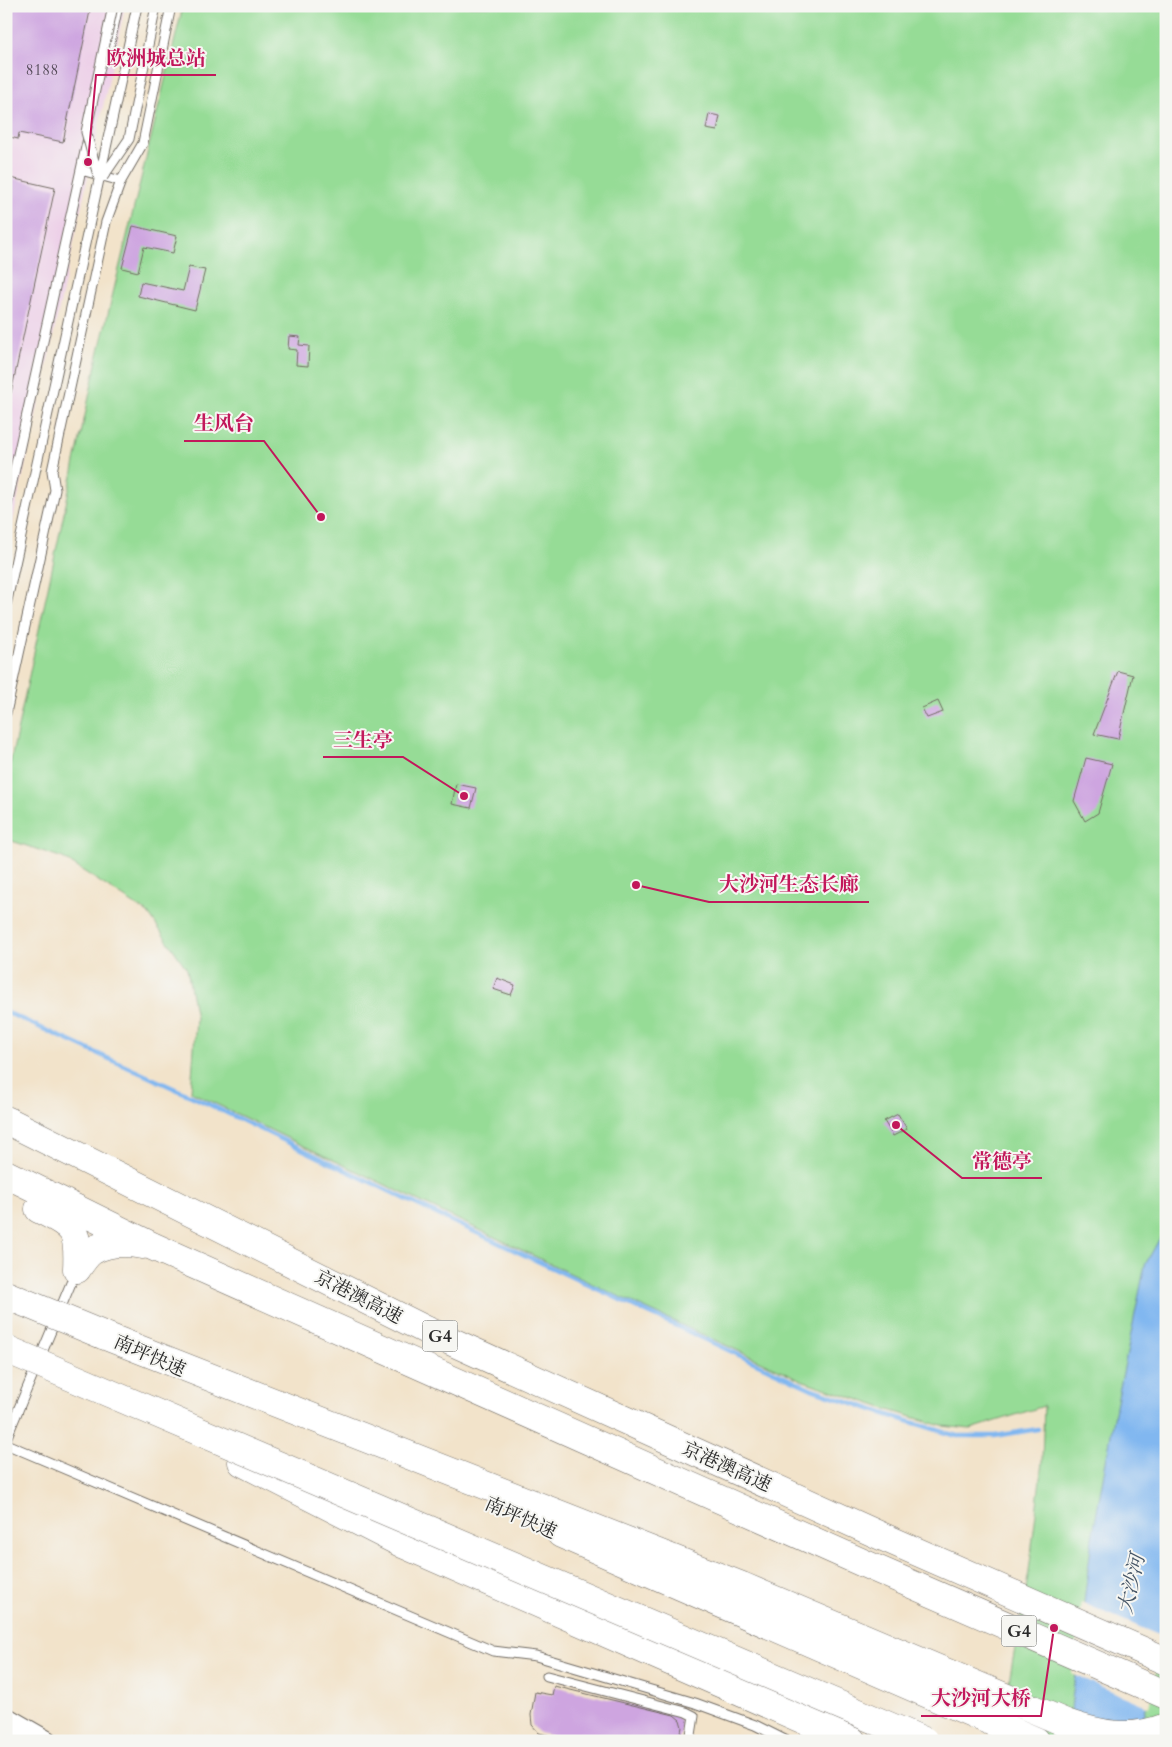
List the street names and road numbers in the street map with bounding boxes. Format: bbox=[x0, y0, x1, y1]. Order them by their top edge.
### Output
street label: 京港澳高速 bbox=[310, 1264, 407, 1330]
road number: G4 bbox=[422, 1320, 458, 1352]
street label: 南坪快速 bbox=[110, 1329, 190, 1383]
street label: 京港澳高速 bbox=[678, 1436, 775, 1498]
street label: 南坪快速 bbox=[481, 1491, 561, 1545]
road number: G4 bbox=[1002, 1615, 1036, 1646]

